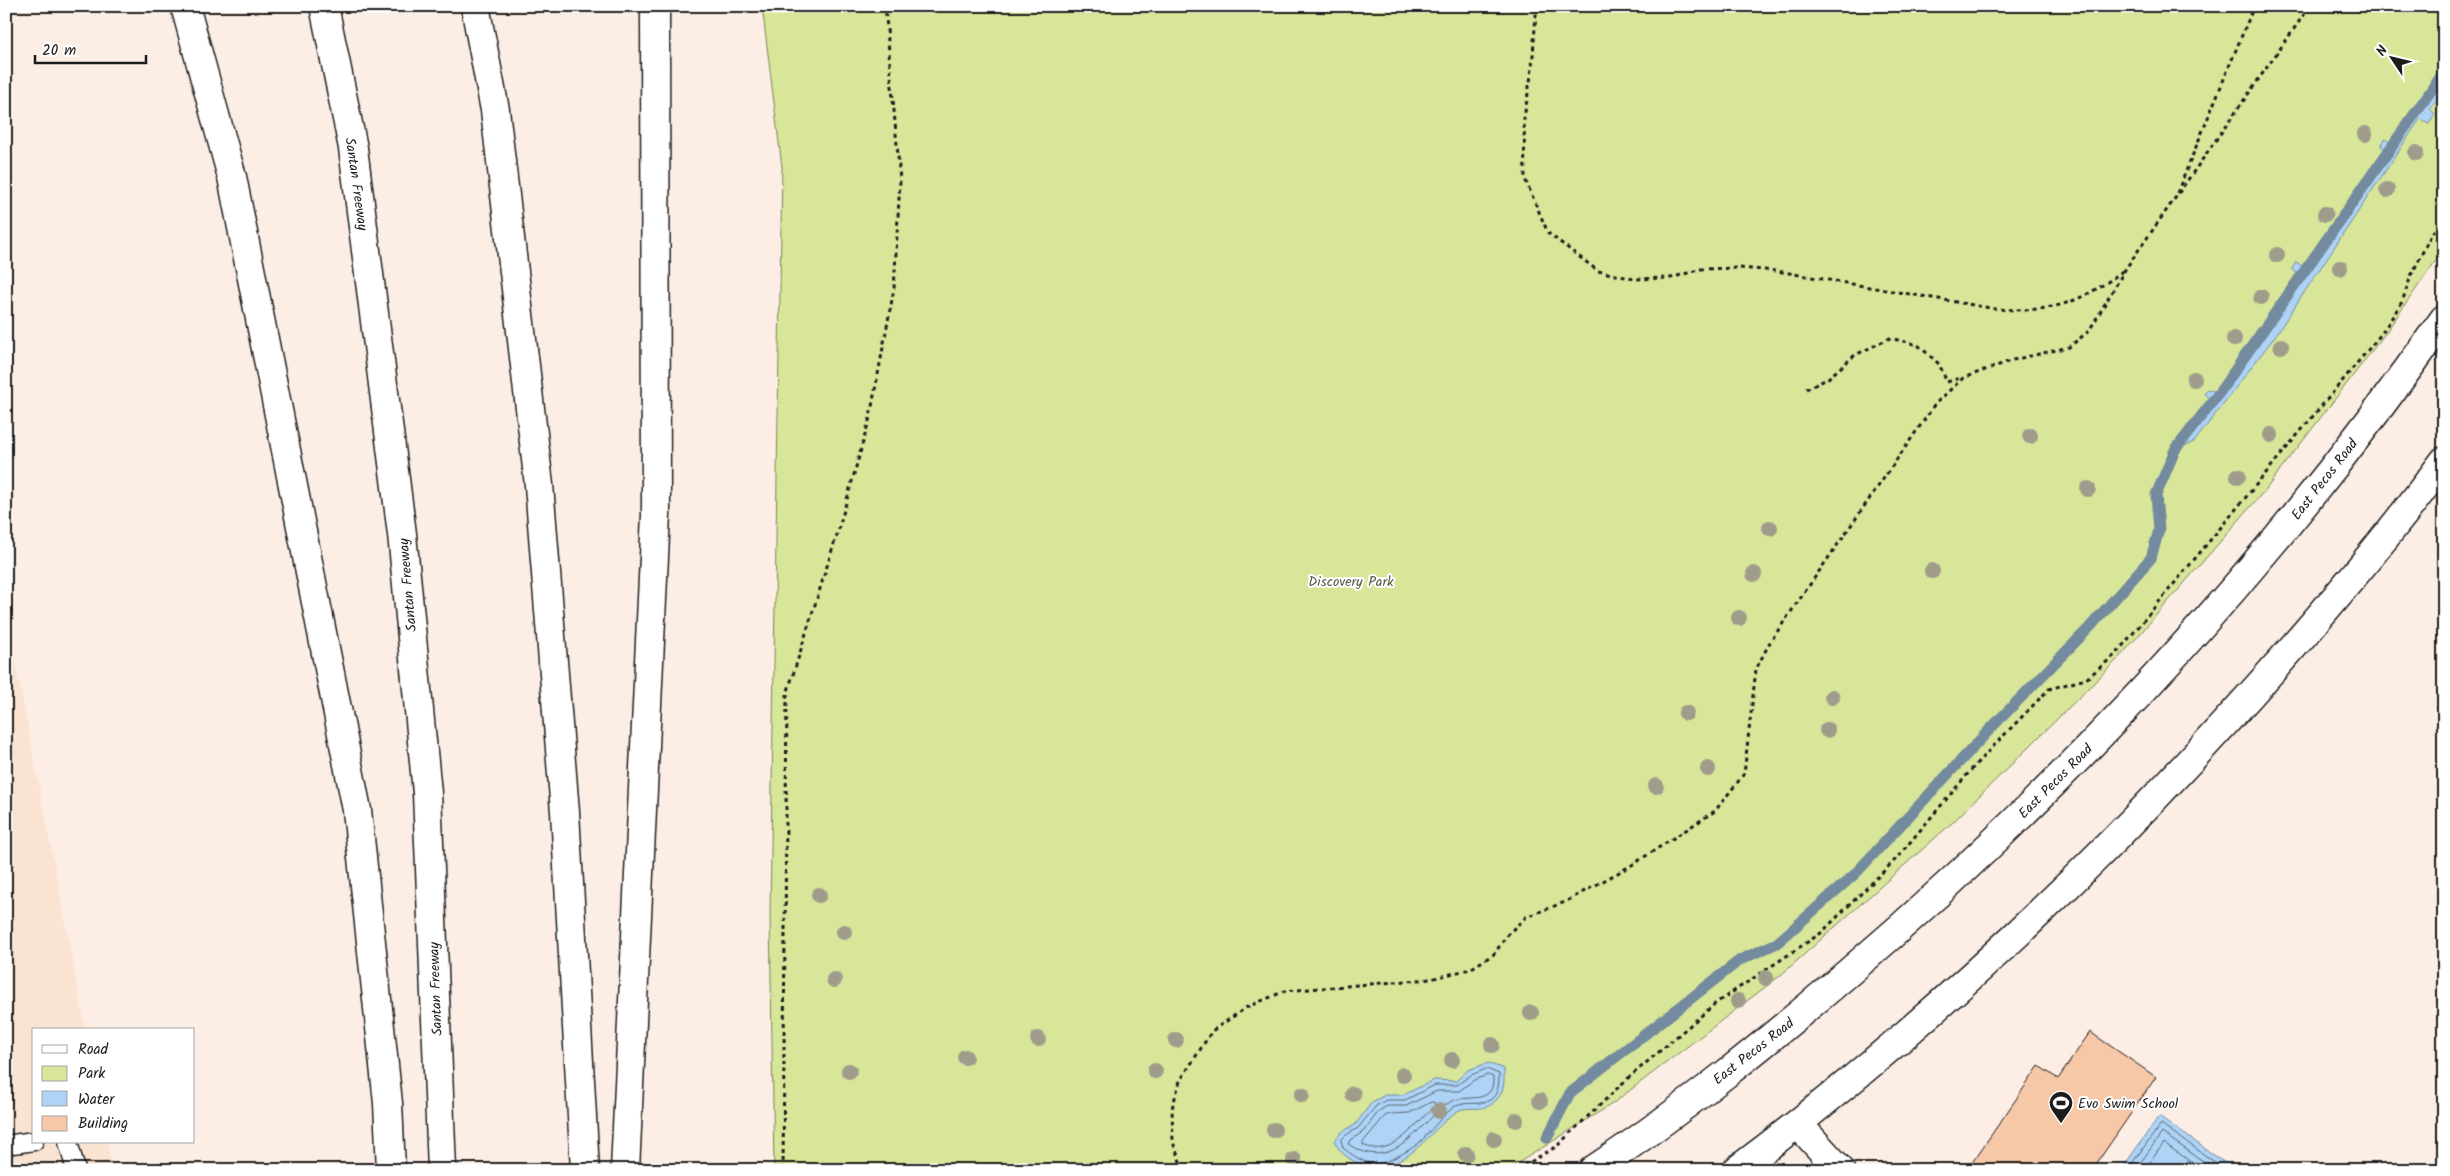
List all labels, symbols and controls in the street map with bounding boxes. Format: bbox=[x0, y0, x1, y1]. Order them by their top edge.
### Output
scale bar bbox=[35, 32, 146, 64]
north arrow bbox=[2368, 32, 2418, 82]
text: 20 m bbox=[42, 39, 76, 63]
text: N bbox=[2371, 41, 2394, 61]
street label: Santan Freeway bbox=[339, 136, 373, 232]
street label: East Pecos Road bbox=[2286, 433, 2364, 525]
street label: Santan Freeway bbox=[393, 537, 423, 633]
park label: Discovery Park bbox=[1308, 571, 1394, 593]
street label: East Pecos Road bbox=[2013, 739, 2099, 824]
street label: Santan Freeway bbox=[423, 941, 449, 1036]
street label: East Pecos Road bbox=[1708, 1012, 1800, 1091]
legend bbox=[32, 1028, 195, 1144]
text: Road bbox=[78, 1038, 109, 1062]
text: Park bbox=[78, 1062, 106, 1086]
text: Water bbox=[78, 1088, 115, 1112]
sports icon: Evo Swim School bbox=[2048, 1090, 2074, 1124]
place label: Evo Swim School bbox=[2078, 1093, 2179, 1115]
text: Building bbox=[78, 1112, 128, 1136]

